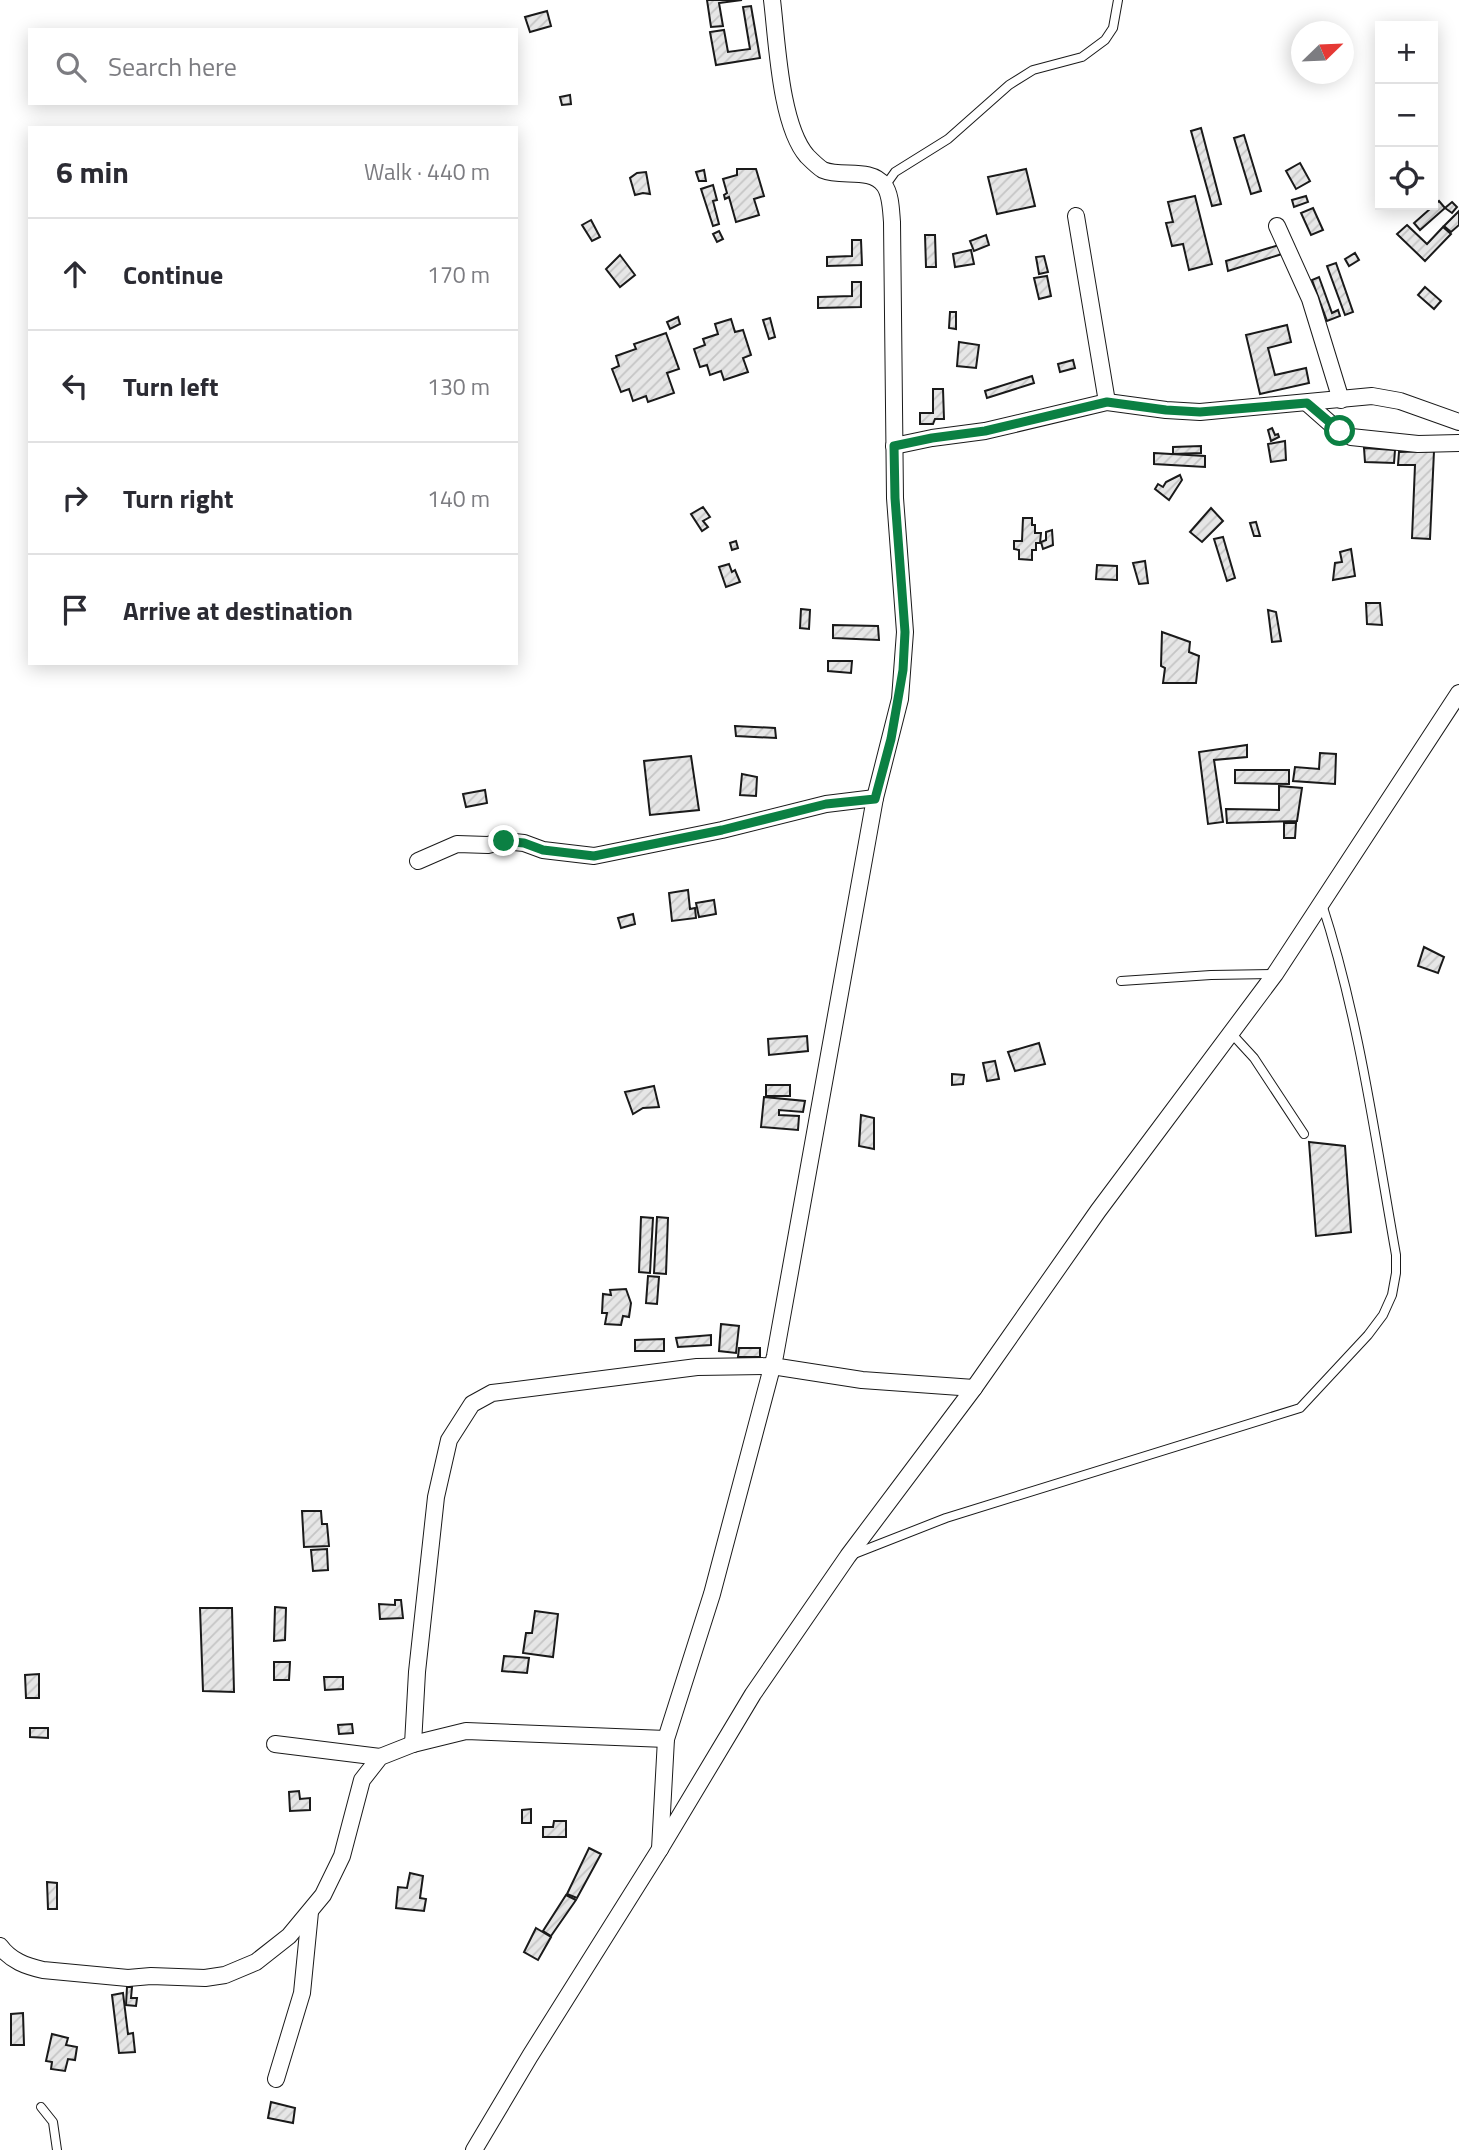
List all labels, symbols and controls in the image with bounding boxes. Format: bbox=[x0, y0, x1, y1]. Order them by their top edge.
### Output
north arrow bbox=[1291, 21, 1354, 84]
map controls bbox=[1375, 21, 1438, 210]
button: + bbox=[1375, 21, 1438, 84]
search box bbox=[28, 28, 518, 105]
text: Search here bbox=[108, 47, 237, 86]
icon: search bbox=[52, 48, 90, 86]
button: − bbox=[1375, 84, 1438, 147]
button: locate bbox=[1375, 147, 1438, 210]
text: 6 min bbox=[56, 149, 129, 195]
text: Walk · 440 m bbox=[364, 154, 490, 189]
icon: ahead bbox=[56, 255, 94, 293]
text: Continue bbox=[123, 255, 223, 294]
text: 170 m bbox=[427, 257, 490, 292]
icon: left bbox=[56, 367, 94, 405]
text: Turn left bbox=[123, 367, 218, 406]
text: 130 m bbox=[427, 369, 490, 404]
route start bbox=[1324, 415, 1355, 446]
icon: right bbox=[56, 479, 94, 517]
text: Turn right bbox=[123, 479, 234, 518]
text: 140 m bbox=[427, 481, 490, 516]
icon: arrive bbox=[56, 591, 94, 629]
text: Arrive at destination bbox=[123, 591, 353, 630]
route end bbox=[488, 825, 519, 856]

